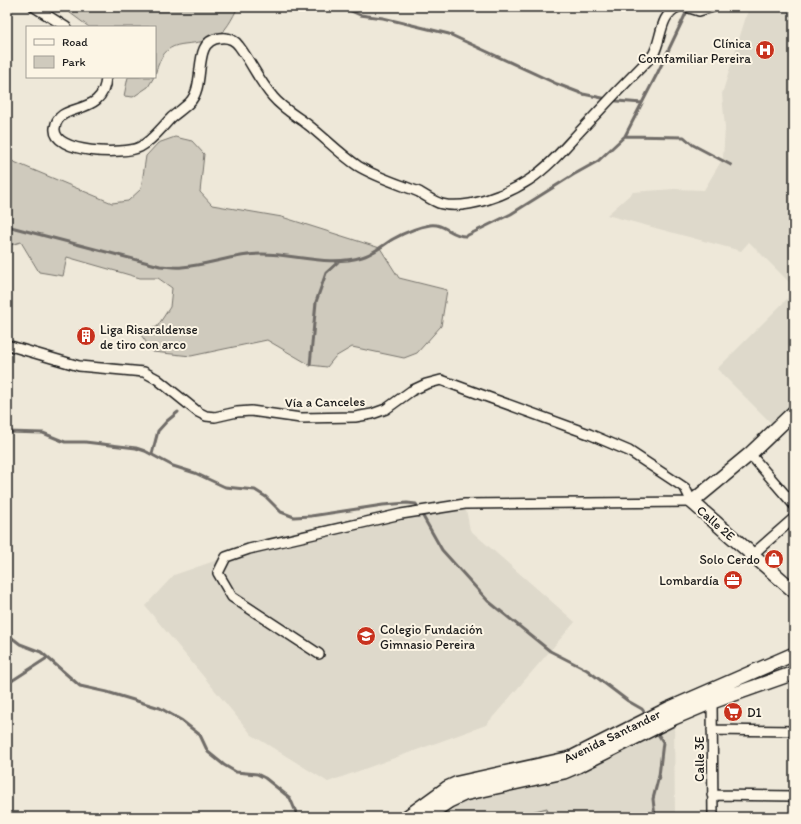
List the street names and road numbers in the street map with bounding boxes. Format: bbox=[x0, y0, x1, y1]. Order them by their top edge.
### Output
street label: Vía a Canceles bbox=[285, 394, 365, 410]
street label: Calle 2E bbox=[694, 502, 738, 544]
street label: Avenida Santander bbox=[561, 706, 663, 766]
street label: Calle 3E bbox=[692, 736, 707, 782]

